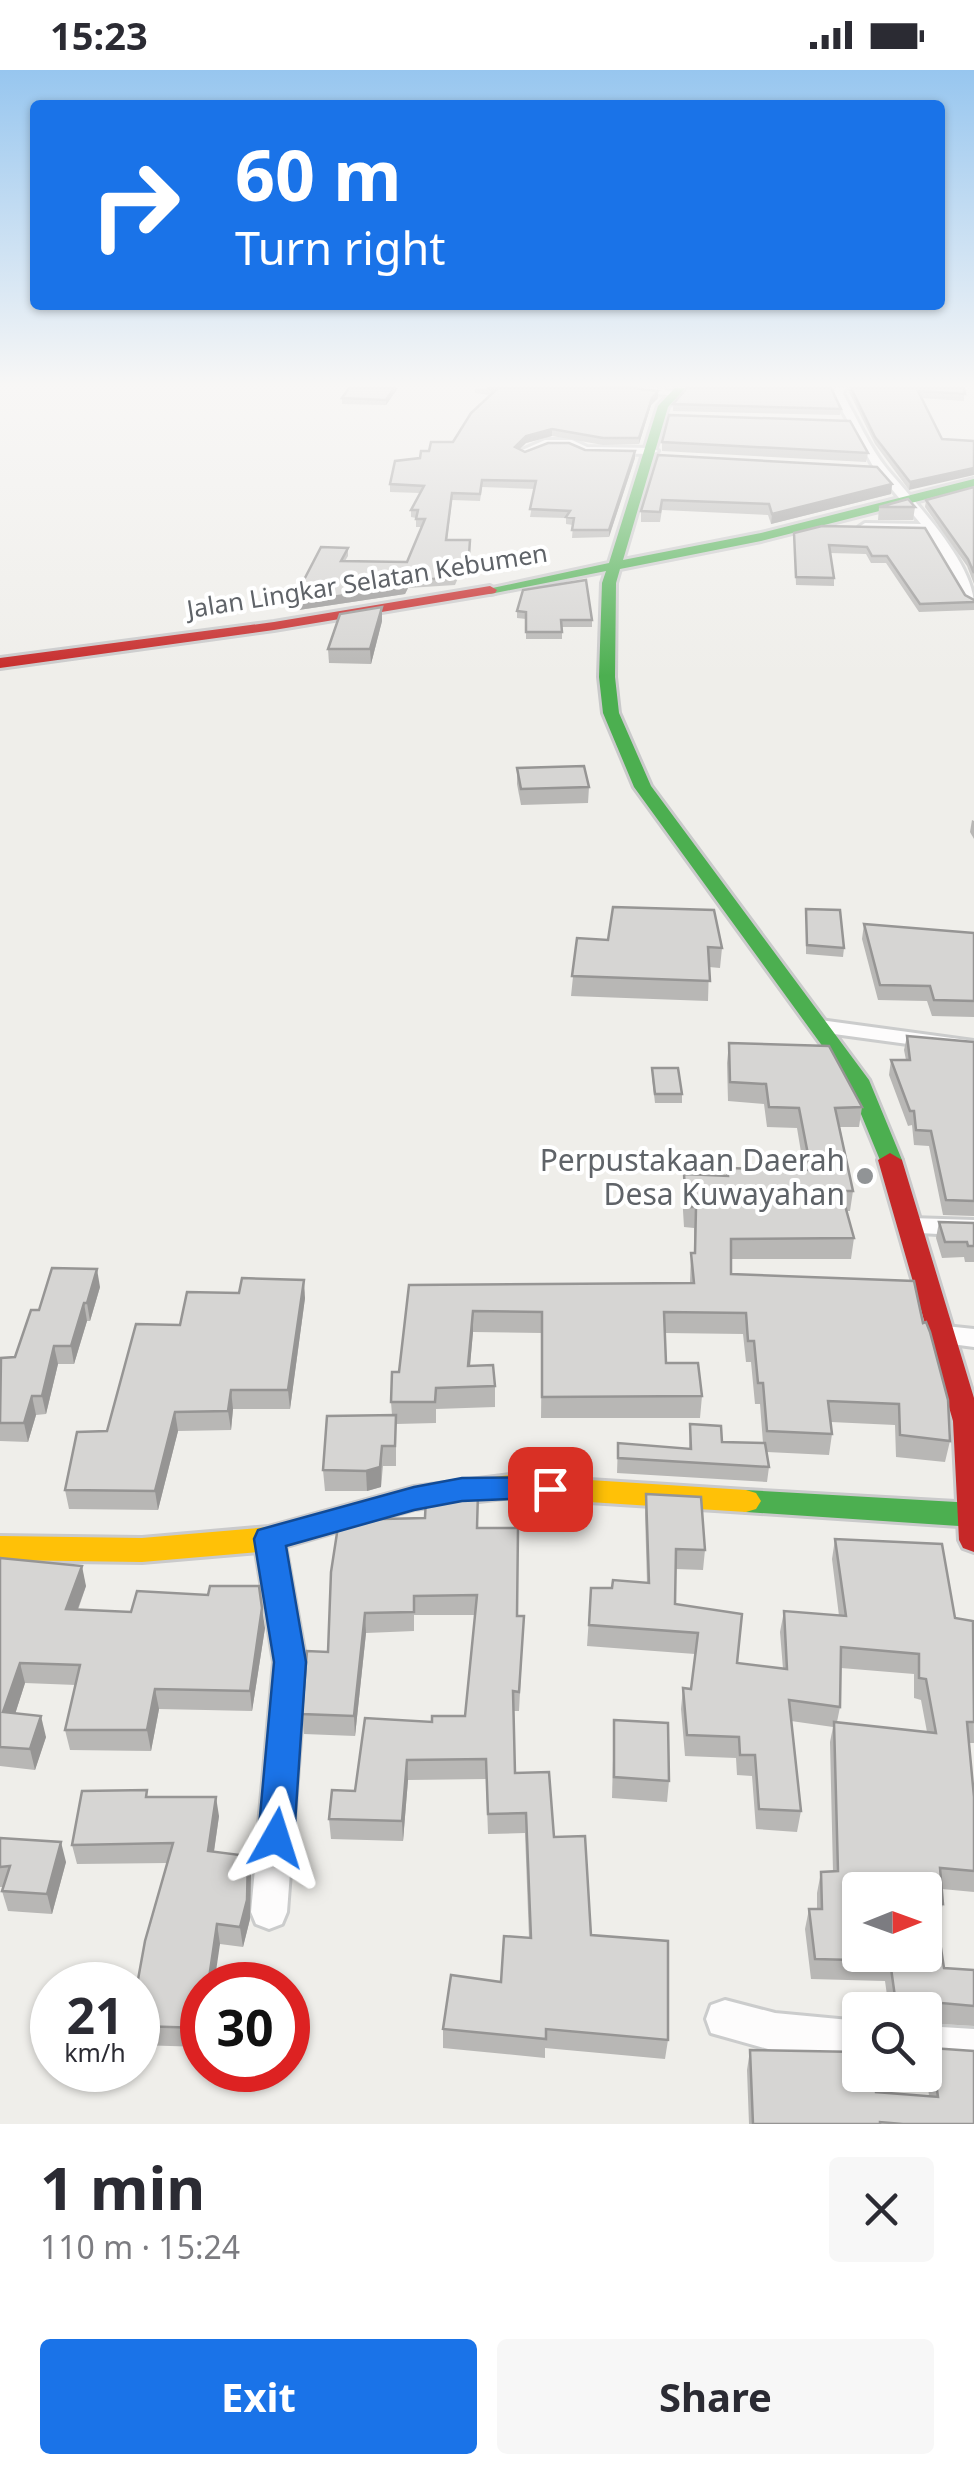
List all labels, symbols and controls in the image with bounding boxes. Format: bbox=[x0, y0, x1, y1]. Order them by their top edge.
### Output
text: 15:23 bbox=[50, 9, 148, 61]
text: 60 m bbox=[235, 126, 402, 222]
icon: right bbox=[70, 140, 200, 270]
text: Turn right bbox=[235, 217, 446, 278]
street label: Jalan Lingkar Selatan Kebumen bbox=[182, 535, 550, 626]
place label: Perpustakaan Daerah Desa Kuwayahan bbox=[540, 1139, 845, 1214]
marker: Perpustakaan Daerah Desa Kuwayahan bbox=[854, 1165, 876, 1187]
pin bbox=[508, 1447, 593, 1532]
icon: arrive bbox=[523, 1462, 578, 1517]
position arrow bbox=[224, 1786, 328, 1890]
north arrow bbox=[842, 1872, 942, 1972]
map controls bbox=[842, 1872, 942, 2092]
speed limit sign: 30 bbox=[180, 1962, 310, 2092]
text: 21 bbox=[66, 1981, 124, 2049]
button: search bbox=[842, 1992, 942, 2092]
text: km/h bbox=[64, 2035, 126, 2069]
text: 1 min bbox=[40, 2146, 205, 2228]
button: close bbox=[829, 2157, 934, 2262]
text: 110 m · 15:24 bbox=[40, 2225, 240, 2268]
button: Exit bbox=[40, 2339, 477, 2454]
button: Share bbox=[497, 2339, 934, 2454]

